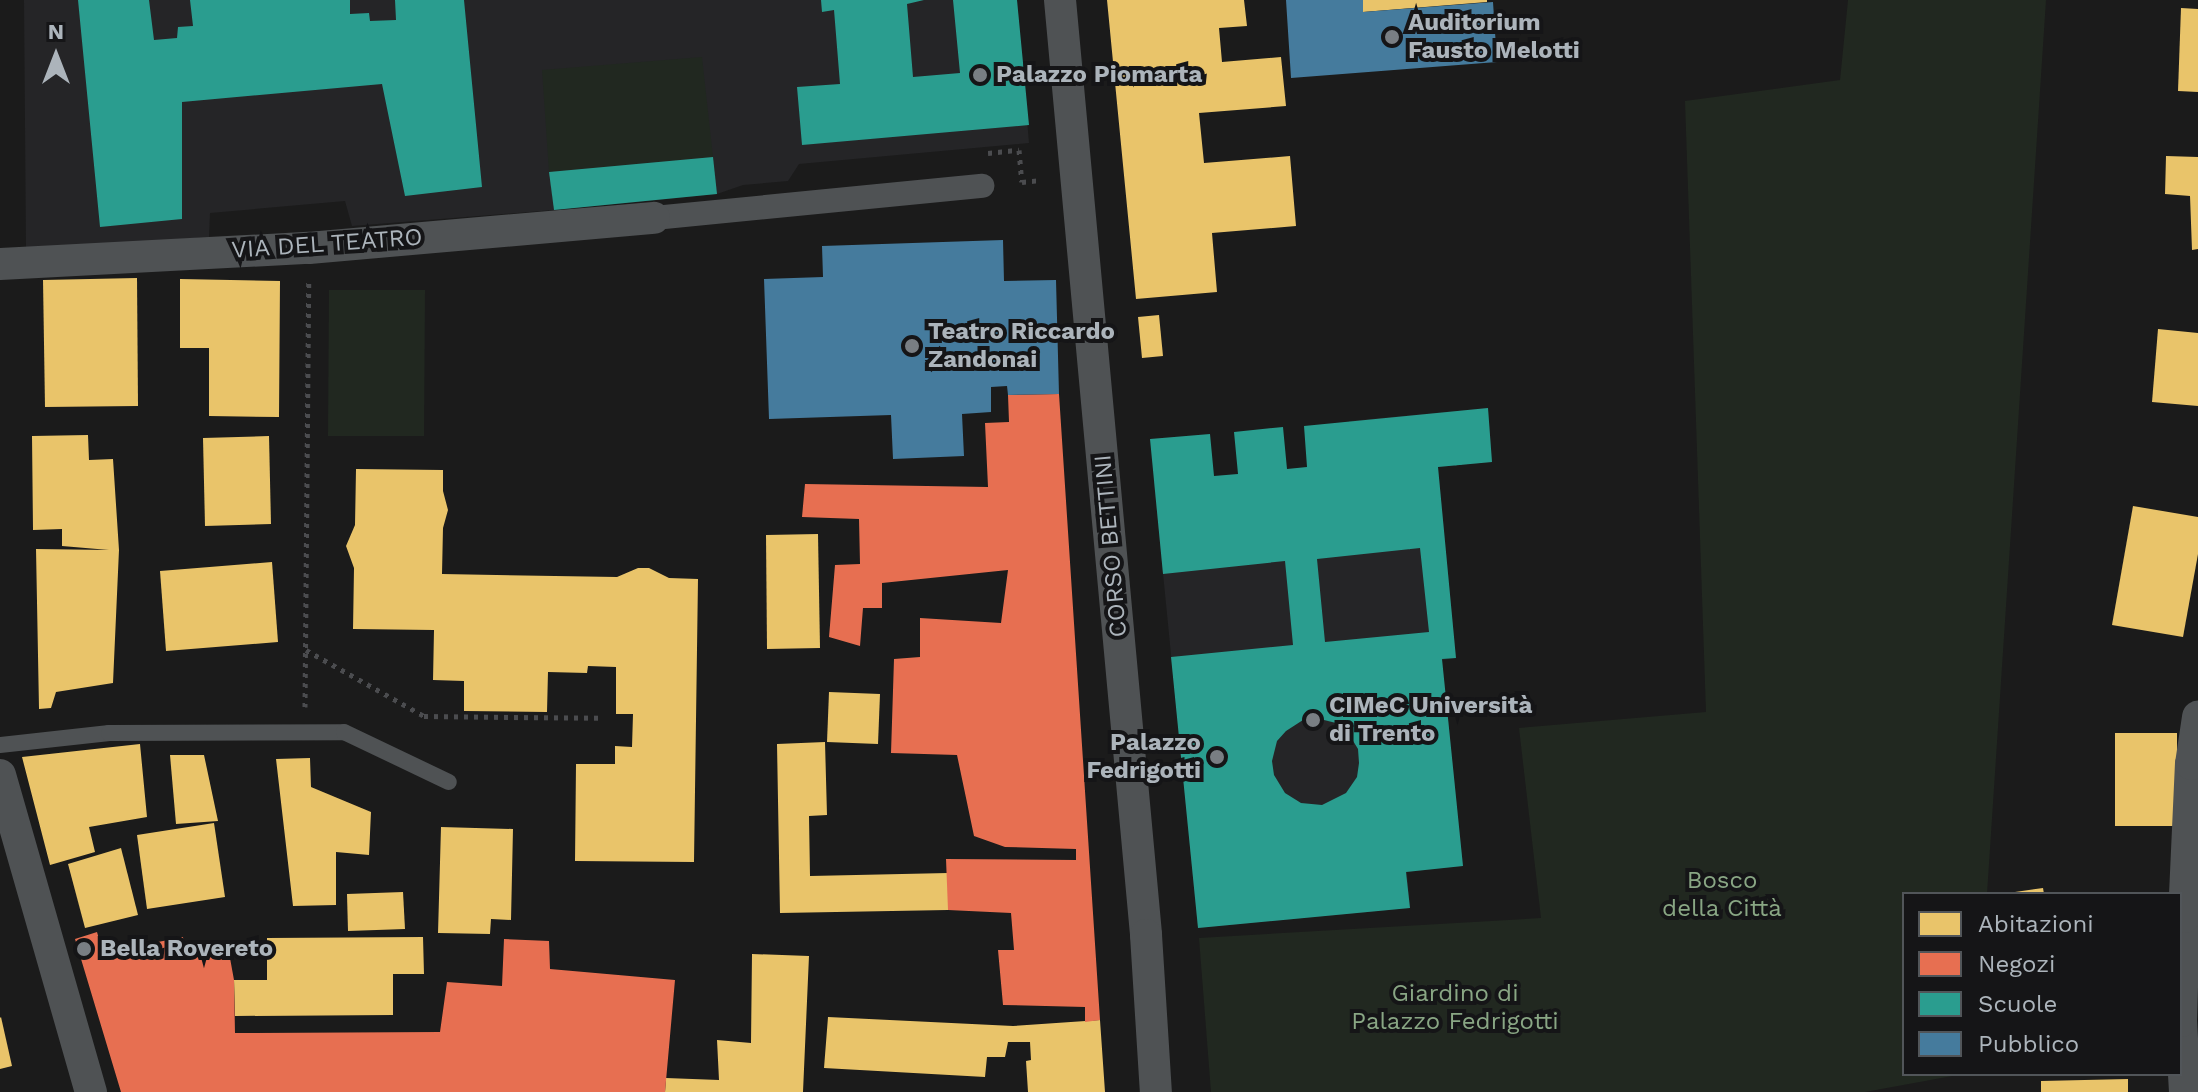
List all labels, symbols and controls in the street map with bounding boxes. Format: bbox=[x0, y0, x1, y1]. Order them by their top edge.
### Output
place label: Auditorium Fausto Melotti bbox=[1408, 9, 1580, 65]
north arrow bbox=[16, 16, 96, 96]
text: N bbox=[48, 19, 64, 44]
marker: Auditorium Fausto Melotti bbox=[1383, 28, 1401, 46]
place label: Palazzo Piomarta bbox=[996, 61, 1202, 89]
marker: Palazzo Piomarta bbox=[971, 66, 989, 84]
street label: VIA DEL TEATRO bbox=[229, 223, 425, 265]
place label: Teatro Riccardo Zandonai bbox=[928, 318, 1115, 374]
marker: Teatro Riccardo Zandonai bbox=[903, 337, 921, 355]
street label: CORSO BETTINI bbox=[1089, 453, 1133, 639]
place label: CIMeC Università di Trento bbox=[1329, 692, 1532, 748]
marker: CIMeC Università di Trento bbox=[1304, 711, 1322, 729]
place label: Palazzo Fedrigotti bbox=[1086, 729, 1201, 785]
marker: Palazzo Fedrigotti bbox=[1208, 748, 1226, 766]
park label: Bosco della Città bbox=[1662, 867, 1782, 923]
legend bbox=[1902, 892, 2182, 1076]
text: Abitazioni bbox=[1978, 910, 2094, 938]
place label: Bella Rovereto bbox=[100, 935, 273, 963]
marker: Bella Rovereto bbox=[75, 940, 93, 958]
text: Negozi bbox=[1978, 950, 2055, 978]
park label: Giardino di Palazzo Fedrigotti bbox=[1351, 980, 1559, 1036]
text: Scuole bbox=[1978, 990, 2057, 1018]
text: Pubblico bbox=[1978, 1030, 2079, 1058]

